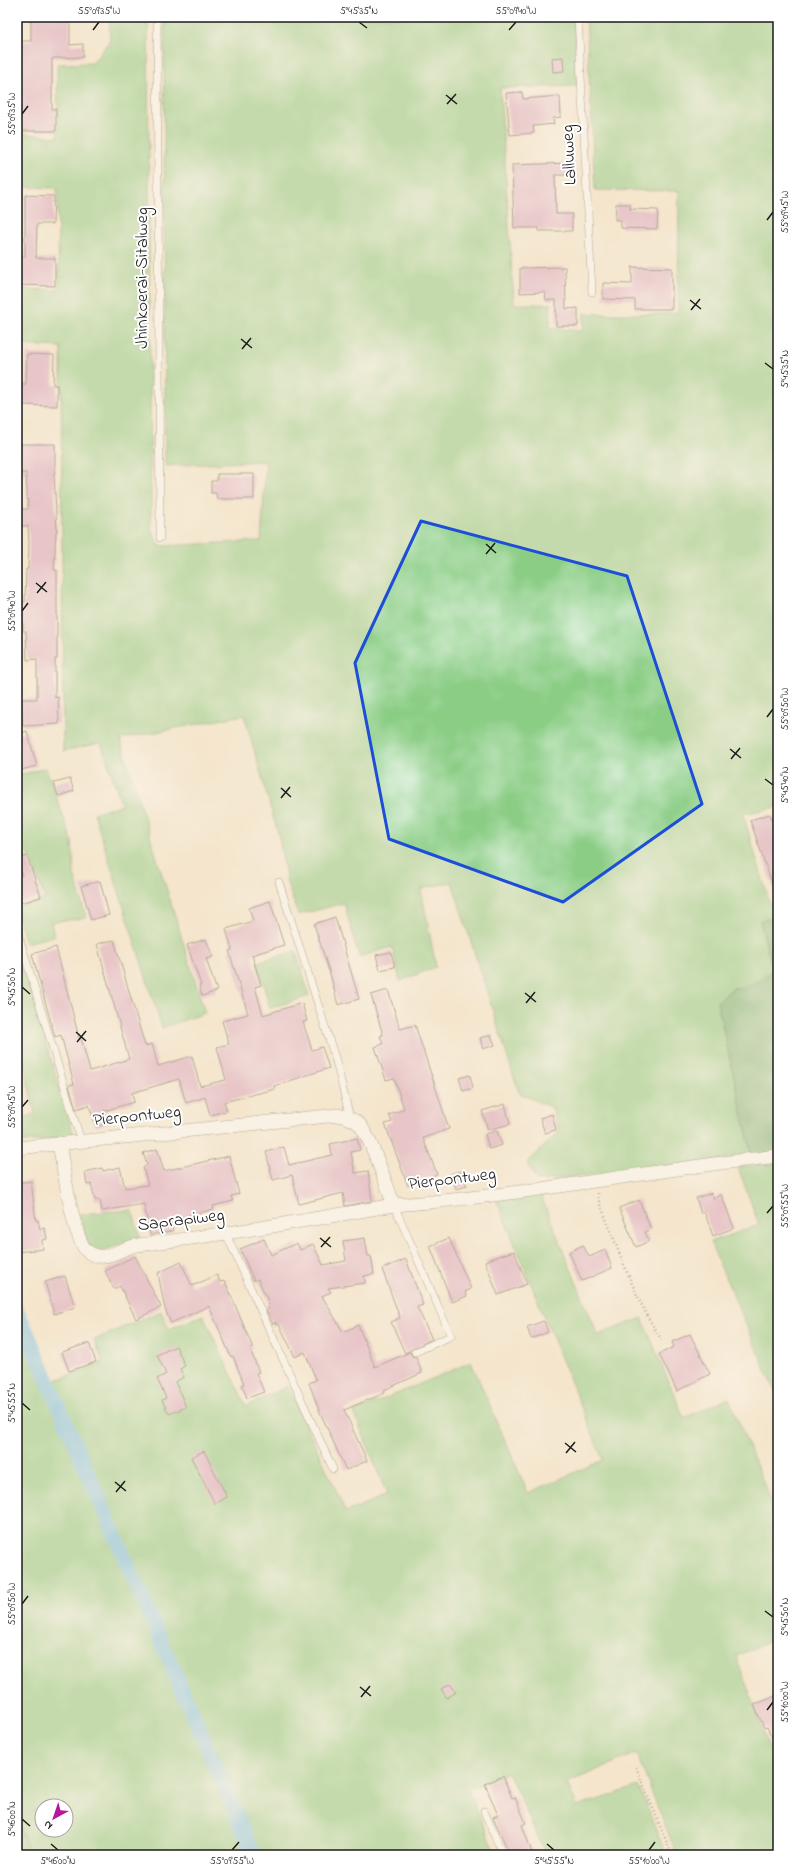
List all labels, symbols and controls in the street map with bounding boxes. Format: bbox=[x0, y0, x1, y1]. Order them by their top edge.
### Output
text: 55°09'35"W bbox=[78, 4, 120, 19]
text: 5°45'35"N bbox=[340, 4, 378, 19]
text: 55°09'40"W bbox=[495, 4, 537, 19]
text: 55°09'35"W bbox=[5, 93, 20, 135]
street label: Lalluweg bbox=[555, 124, 586, 186]
text: 55°09'45"W bbox=[778, 191, 793, 233]
street label: Jhinkoerai-Sitalweg bbox=[130, 207, 157, 349]
text: 5°45'35"N bbox=[778, 350, 793, 388]
text: 55°09'40"W bbox=[5, 590, 20, 632]
text: 55°09'50"W bbox=[778, 687, 793, 730]
text: 5°45'40"N bbox=[778, 766, 793, 803]
text: 5°45'50"N bbox=[5, 968, 20, 1006]
text: 55°09'45"W bbox=[5, 1086, 20, 1128]
street label: Pierpontweg bbox=[92, 1099, 182, 1136]
street label: Pierpontweg bbox=[407, 1162, 498, 1199]
text: 55°09'55"W bbox=[778, 1184, 793, 1228]
street label: Saprapiweg bbox=[136, 1203, 226, 1240]
text: 5°45'55"N bbox=[5, 1383, 20, 1423]
text: 55°09'50"W bbox=[5, 1582, 20, 1625]
text: 5°45'50"N bbox=[778, 1598, 793, 1636]
text: 55°10'00"W bbox=[778, 1681, 793, 1723]
north arrow bbox=[34, 1798, 74, 1838]
text: 5°46'00"N bbox=[5, 1801, 20, 1837]
text: N bbox=[40, 1816, 56, 1833]
text: 5°46'00"N bbox=[40, 1854, 76, 1869]
text: 55°09'55"W bbox=[210, 1854, 254, 1869]
text: 5°45'55"N bbox=[534, 1854, 574, 1869]
text: 55°10'00"W bbox=[628, 1854, 670, 1869]

